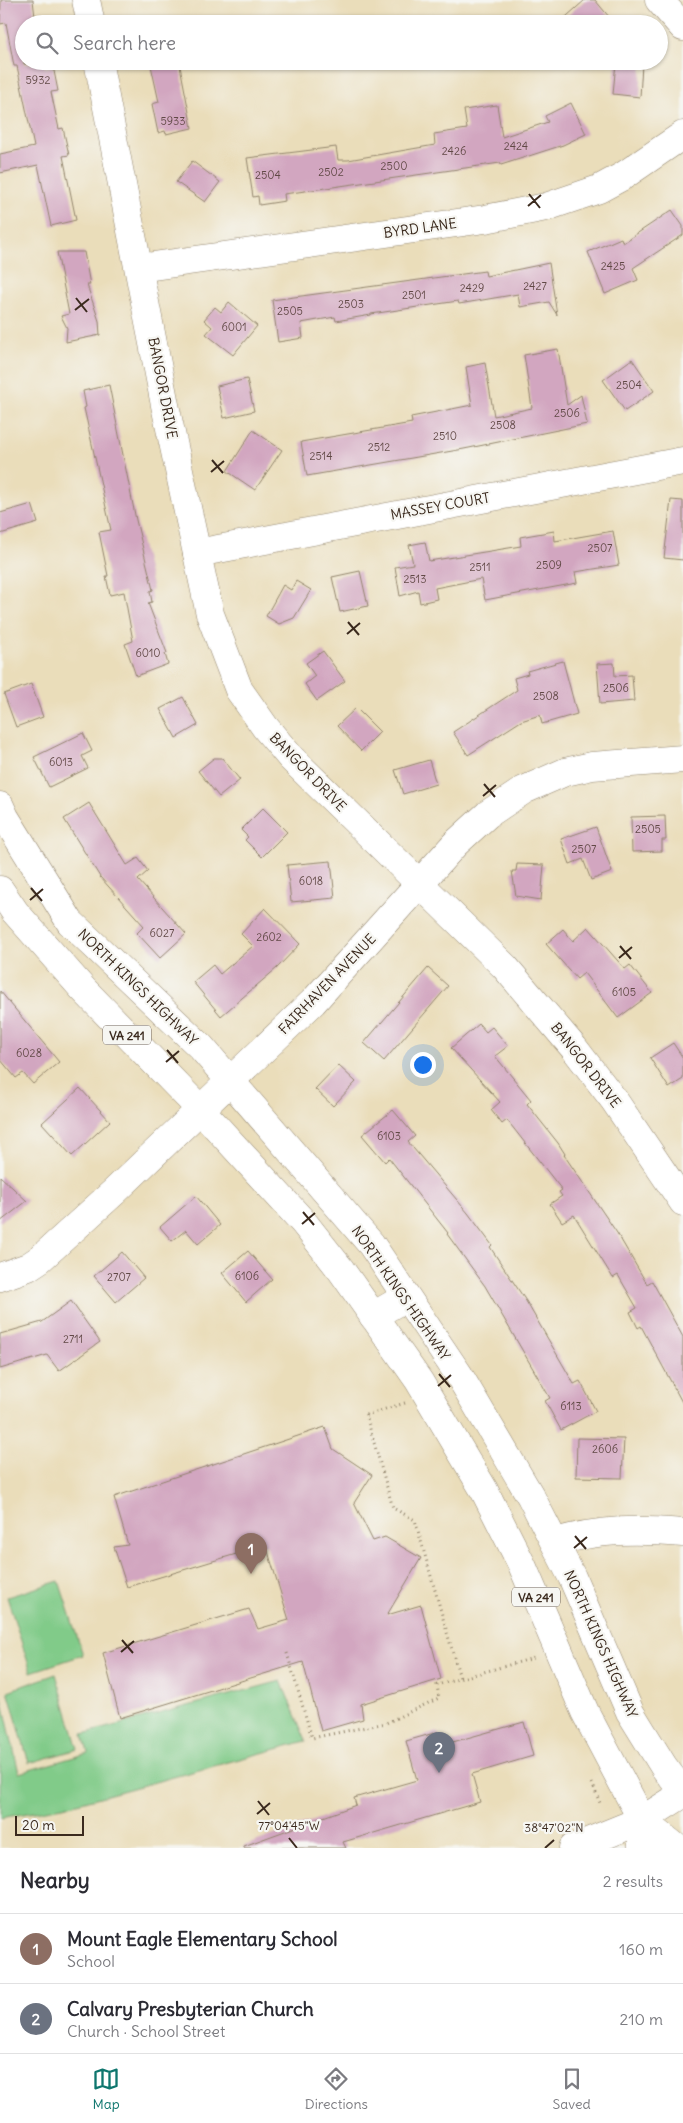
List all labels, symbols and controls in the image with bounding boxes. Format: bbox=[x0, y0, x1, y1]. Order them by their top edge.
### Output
search box bbox=[15, 15, 668, 70]
icon: search bbox=[33, 29, 61, 57]
text: Search here bbox=[73, 31, 176, 55]
house number: 5932 bbox=[26, 73, 50, 87]
house number: 5933 bbox=[160, 114, 186, 128]
house number: 2424 bbox=[504, 139, 528, 153]
house number: 2426 bbox=[442, 144, 466, 158]
house number: 2500 bbox=[381, 159, 407, 173]
house number: 2502 bbox=[318, 165, 344, 179]
house number: 2504 bbox=[255, 168, 281, 182]
street label: BYRD LANE bbox=[382, 214, 458, 242]
house number: 2425 bbox=[601, 259, 625, 273]
house number: 2427 bbox=[523, 279, 547, 293]
house number: 2429 bbox=[460, 281, 484, 295]
house number: 2501 bbox=[402, 288, 426, 302]
house number: 2503 bbox=[338, 297, 364, 311]
house number: 2505 bbox=[277, 304, 303, 318]
house number: 6001 bbox=[221, 320, 247, 334]
street label: BANGOR DRIVE bbox=[144, 336, 182, 440]
house number: 2504 bbox=[616, 378, 642, 392]
house number: 2506 bbox=[554, 406, 580, 420]
house number: 2508 bbox=[490, 418, 516, 432]
house number: 2510 bbox=[433, 429, 457, 443]
house number: 2512 bbox=[368, 440, 390, 454]
house number: 2514 bbox=[309, 449, 333, 463]
street label: MASSEY COURT bbox=[389, 488, 491, 524]
house number: 2507 bbox=[588, 541, 613, 555]
house number: 2509 bbox=[536, 558, 562, 572]
house number: 2511 bbox=[469, 560, 491, 574]
house number: 2513 bbox=[404, 572, 426, 586]
house number: 6010 bbox=[135, 646, 161, 660]
house number: 2506 bbox=[603, 681, 629, 695]
house number: 2508 bbox=[533, 689, 559, 703]
street label: BANGOR DRIVE bbox=[266, 729, 350, 815]
house number: 6013 bbox=[49, 755, 73, 769]
house number: 2505 bbox=[635, 822, 661, 836]
house number: 2507 bbox=[572, 842, 597, 856]
house number: 6018 bbox=[299, 874, 323, 888]
street label: NORTH KINGS HIGHWAY bbox=[74, 925, 202, 1049]
house number: 6027 bbox=[149, 926, 175, 940]
house number: 2602 bbox=[256, 930, 282, 944]
street label: FAIRHAVEN AVENUE bbox=[274, 930, 380, 1038]
house number: 6105 bbox=[612, 985, 636, 999]
street label: BANGOR DRIVE bbox=[547, 1019, 625, 1111]
road number: VA 241 bbox=[103, 1026, 151, 1044]
house number: 6028 bbox=[16, 1046, 42, 1060]
your location bbox=[410, 1052, 436, 1078]
house number: 6103 bbox=[377, 1129, 401, 1143]
street label: NORTH KINGS HIGHWAY bbox=[348, 1222, 454, 1364]
house number: 6106 bbox=[235, 1269, 259, 1283]
house number: 2707 bbox=[107, 1270, 132, 1284]
house number: 2711 bbox=[63, 1332, 83, 1346]
house number: 6113 bbox=[560, 1399, 582, 1413]
house number: 2606 bbox=[592, 1442, 618, 1456]
pin: 1 bbox=[235, 1533, 267, 1574]
street label: NORTH KINGS HIGHWAY bbox=[560, 1567, 642, 1721]
road number: VA 241 bbox=[512, 1588, 560, 1606]
pin: 2 bbox=[423, 1732, 455, 1773]
scale bar bbox=[15, 1813, 84, 1836]
text: 20 m bbox=[22, 1816, 55, 1834]
text: 77°04'45"W bbox=[258, 1818, 320, 1833]
text: 38°47'02"N bbox=[524, 1820, 584, 1835]
text: Nearby bbox=[20, 1867, 90, 1894]
text: 2 results bbox=[603, 1871, 663, 1891]
text: Mount Eagle Elementary School bbox=[67, 1927, 338, 1951]
text: 1 bbox=[33, 1939, 39, 1959]
text: 160 m bbox=[619, 1939, 663, 1959]
text: School bbox=[67, 1951, 115, 1971]
text: Calvary Presbyterian Church bbox=[67, 1997, 314, 2021]
text: 2 bbox=[32, 2009, 40, 2029]
text: 210 m bbox=[620, 2009, 663, 2029]
text: Church · School Street bbox=[67, 2021, 225, 2041]
tab: Map bbox=[92, 2065, 120, 2113]
tab: Directions bbox=[305, 2065, 368, 2113]
tab: Saved bbox=[552, 2065, 591, 2113]

